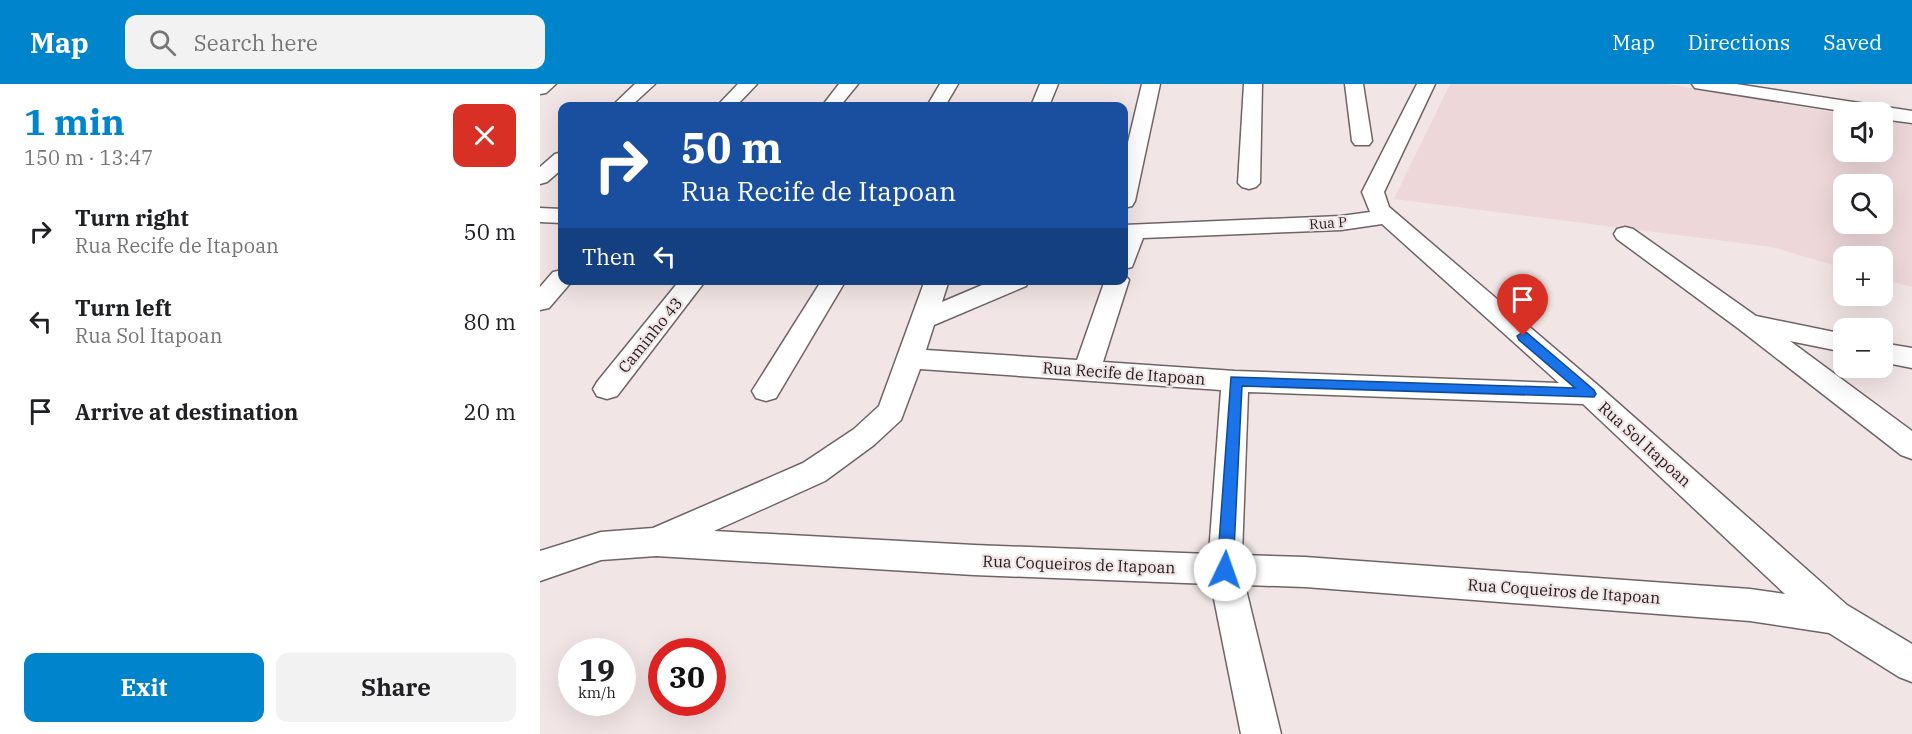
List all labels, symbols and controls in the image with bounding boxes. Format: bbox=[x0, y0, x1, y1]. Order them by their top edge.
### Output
search box bbox=[125, 15, 545, 69]
text: Map bbox=[30, 24, 89, 61]
icon: search bbox=[146, 26, 179, 59]
text: Search here bbox=[194, 28, 318, 57]
text: Map bbox=[1612, 28, 1655, 56]
text: Directions bbox=[1688, 28, 1790, 56]
text: Saved bbox=[1823, 28, 1882, 56]
text: 1 min bbox=[24, 98, 125, 145]
map controls bbox=[1833, 102, 1893, 378]
button: sound bbox=[1833, 102, 1893, 162]
button: close bbox=[453, 104, 516, 167]
text: 50 m bbox=[681, 120, 782, 175]
icon: right bbox=[582, 126, 660, 204]
text: 150 m · 13:47 bbox=[24, 144, 153, 171]
text: Rua Recife de Itapoan bbox=[681, 173, 956, 208]
button: search bbox=[1833, 174, 1893, 234]
text: Turn right bbox=[75, 203, 189, 232]
street label: Rua P bbox=[1309, 213, 1348, 233]
icon: right bbox=[24, 215, 57, 248]
text: 50 m bbox=[464, 217, 516, 246]
text: Rua Recife de Itapoan bbox=[75, 232, 279, 259]
icon: left bbox=[648, 240, 681, 273]
text: Then bbox=[582, 242, 636, 271]
button: + bbox=[1833, 246, 1893, 306]
pin bbox=[1497, 274, 1548, 336]
icon: arrive bbox=[1506, 283, 1539, 316]
text: Turn left bbox=[75, 293, 171, 322]
street label: Caminho 43 bbox=[613, 293, 687, 377]
icon: left bbox=[24, 305, 57, 338]
text: 80 m bbox=[464, 307, 516, 336]
button: − bbox=[1833, 318, 1893, 378]
text: Rua Sol Itapoan bbox=[75, 322, 223, 349]
street label: Rua Recife de Itapoan bbox=[1042, 357, 1206, 389]
icon: arrive bbox=[24, 395, 57, 428]
text: Arrive at destination bbox=[75, 397, 298, 426]
text: 20 m bbox=[464, 397, 516, 426]
street label: Rua Sol Itapoan bbox=[1594, 397, 1696, 491]
position arrow bbox=[1193, 538, 1257, 602]
street label: Rua Coqueiros de Itapoan bbox=[982, 551, 1176, 577]
street label: Rua Coqueiros de Itapoan bbox=[1467, 574, 1661, 608]
speed limit sign: 30 bbox=[648, 638, 726, 716]
text: 19 bbox=[579, 650, 615, 689]
button: Exit bbox=[24, 653, 264, 722]
button: Share bbox=[276, 653, 516, 722]
text: km/h bbox=[578, 683, 616, 702]

